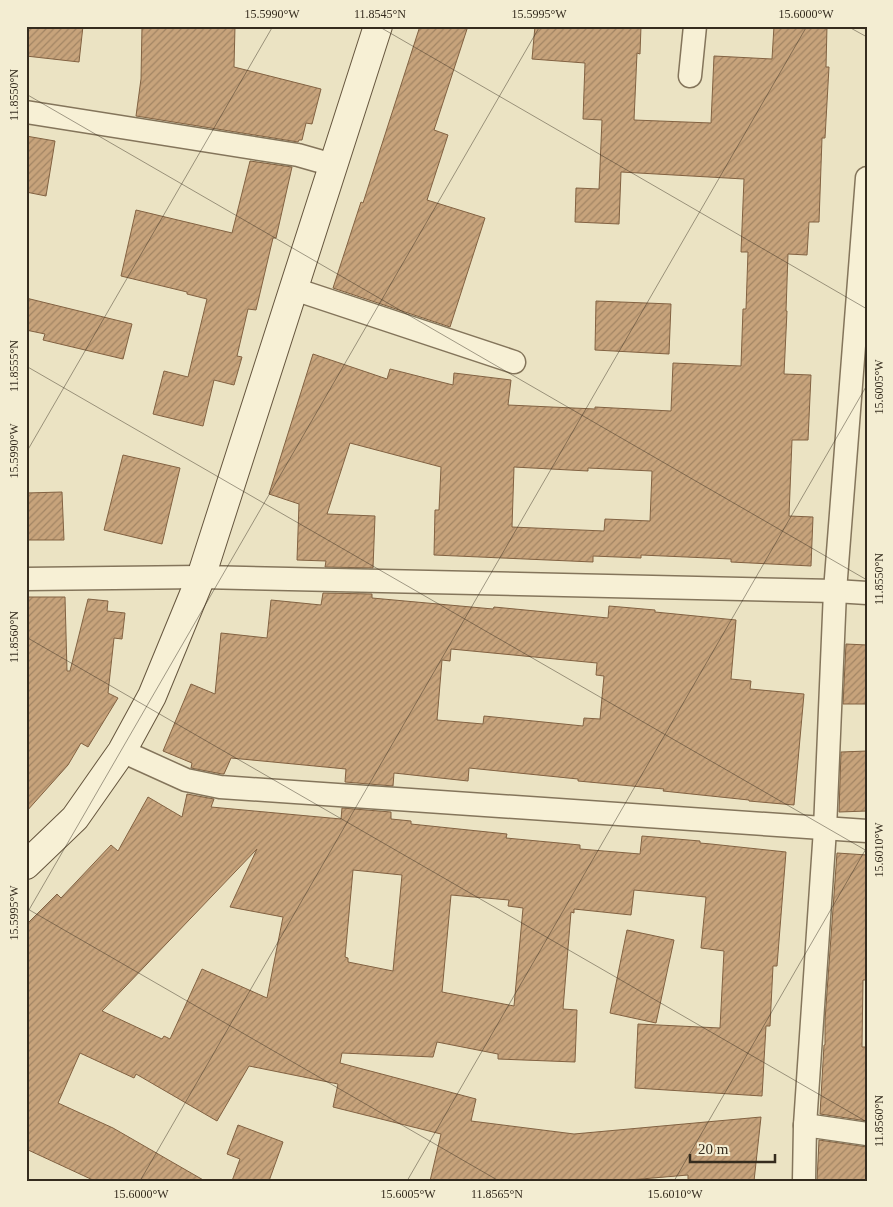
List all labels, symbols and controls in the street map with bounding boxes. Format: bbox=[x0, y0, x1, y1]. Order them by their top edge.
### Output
text: 15.5990°W bbox=[244, 7, 300, 21]
text: 11.8545°N bbox=[354, 7, 406, 21]
text: 15.5995°W bbox=[511, 7, 567, 21]
text: 15.6000°W bbox=[778, 7, 834, 21]
text: 11.8550°N bbox=[7, 69, 21, 121]
text: 11.8555°N bbox=[7, 340, 21, 392]
text: 15.6005°W bbox=[872, 359, 886, 415]
text: 15.5990°W bbox=[7, 423, 21, 479]
text: 11.8550°N bbox=[872, 553, 886, 605]
text: 11.8560°N bbox=[7, 611, 21, 663]
text: 15.6010°W bbox=[872, 822, 886, 878]
text: 15.5995°W bbox=[7, 885, 21, 941]
text: 11.8560°N bbox=[872, 1095, 886, 1147]
scale bar bbox=[690, 1132, 776, 1164]
text: 20 m bbox=[698, 1141, 729, 1157]
text: 15.6000°W bbox=[113, 1187, 169, 1201]
text: 15.6005°W bbox=[380, 1187, 436, 1201]
text: 11.8565°N bbox=[471, 1187, 523, 1201]
text: 15.6010°W bbox=[647, 1187, 703, 1201]

